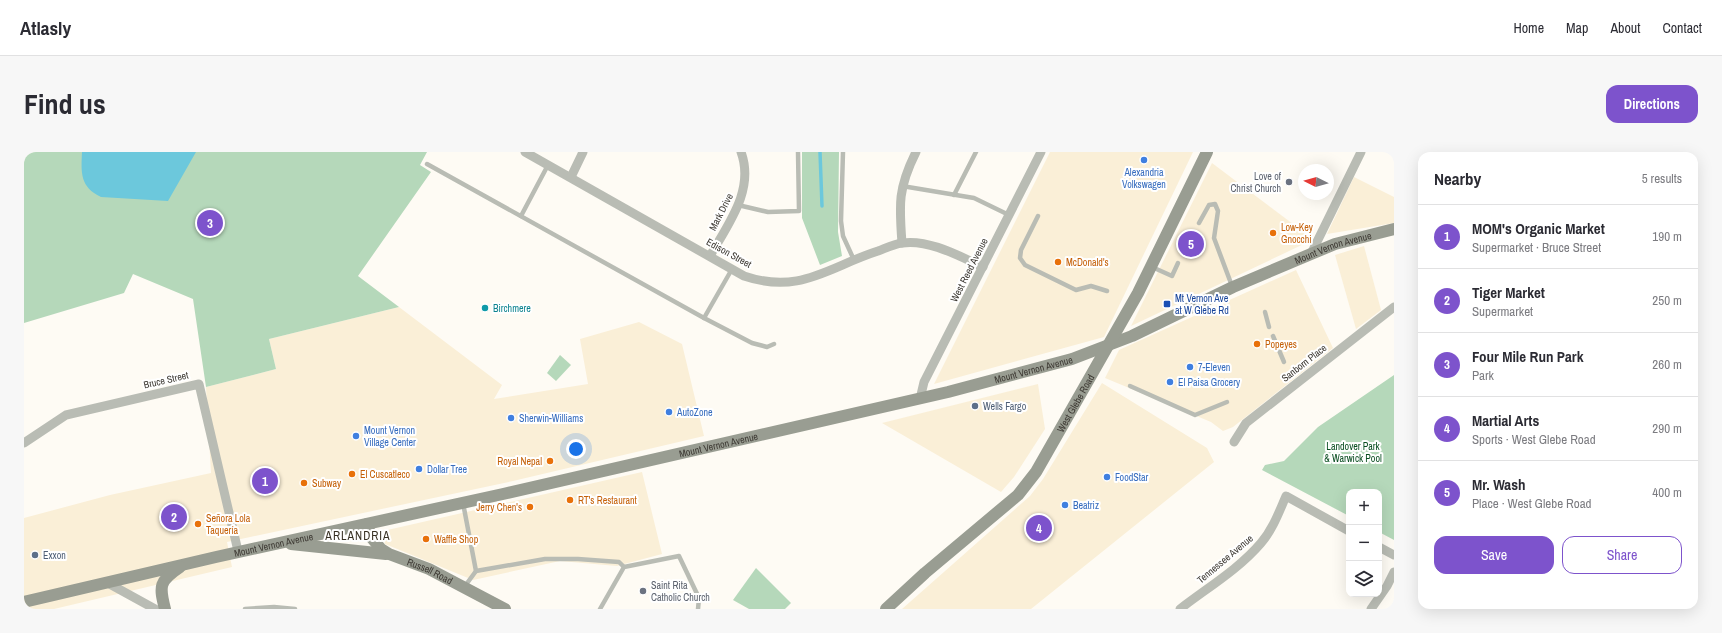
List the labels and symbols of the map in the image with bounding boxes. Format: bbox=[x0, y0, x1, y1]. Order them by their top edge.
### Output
marker: Alexandria Volkswagen bbox=[1139, 155, 1149, 165]
north arrow bbox=[1298, 164, 1334, 200]
place label: Alexandria Volkswagen bbox=[1122, 166, 1166, 191]
place label: Love of Christ Church bbox=[1230, 170, 1282, 195]
marker: Love of Christ Church bbox=[1284, 177, 1294, 187]
street label: Mark Drive bbox=[706, 191, 736, 233]
pin: 3 bbox=[197, 208, 223, 238]
place label: Low-Key Gnocchi bbox=[1281, 221, 1314, 246]
marker: Low-Key Gnocchi bbox=[1268, 228, 1278, 238]
street label: Mount Vernon Avenue bbox=[1292, 228, 1373, 267]
pin: 5 bbox=[1178, 229, 1204, 259]
street label: Edison Street bbox=[704, 235, 755, 271]
street label: West Reed Avenue bbox=[947, 236, 991, 304]
place label: McDonald's bbox=[1066, 256, 1109, 269]
marker: McDonald's bbox=[1053, 257, 1063, 267]
place label: Mt Vernon Ave at W Glebe Rd bbox=[1175, 292, 1229, 317]
marker: Mt Vernon Ave at W Glebe Rd bbox=[1162, 299, 1172, 309]
place label: Birchmere bbox=[493, 302, 531, 315]
marker: Birchmere bbox=[480, 303, 490, 313]
place label: Popeyes bbox=[1265, 338, 1297, 351]
marker: Popeyes bbox=[1252, 339, 1262, 349]
street label: Sanborn Place bbox=[1279, 341, 1330, 385]
street label: Mount Vernon Avenue bbox=[993, 352, 1075, 386]
place label: 7-Eleven bbox=[1198, 361, 1230, 374]
marker: 7-Eleven bbox=[1185, 362, 1195, 372]
street label: Bruce Street bbox=[142, 368, 190, 391]
street label: West Glebe Road bbox=[1054, 372, 1097, 434]
place label: El Paisa Grocery bbox=[1178, 376, 1241, 389]
marker: El Paisa Grocery bbox=[1165, 377, 1175, 387]
place label: Wells Fargo bbox=[983, 400, 1027, 413]
marker: Wells Fargo bbox=[970, 401, 980, 411]
place label: AutoZone bbox=[676, 406, 713, 419]
marker: AutoZone bbox=[664, 407, 674, 417]
place label: Sherwin-Williams bbox=[519, 412, 583, 425]
marker: Sherwin-Williams bbox=[506, 413, 516, 423]
place label: Mount Vernon Village Center bbox=[364, 424, 416, 449]
street label: Mount Vernon Avenue bbox=[678, 429, 760, 460]
marker: Mount Vernon Village Center bbox=[351, 431, 361, 441]
your location bbox=[566, 439, 586, 459]
park label: Landover Park & Warwick Pool bbox=[1324, 440, 1382, 465]
place label: Royal Nepal bbox=[497, 455, 542, 468]
marker: Royal Nepal bbox=[545, 456, 555, 466]
place label: Dollar Tree bbox=[427, 463, 468, 476]
marker: Dollar Tree bbox=[414, 464, 424, 474]
pin: 1 bbox=[252, 466, 278, 496]
place label: El Cuscatleco bbox=[360, 468, 411, 481]
marker: El Cuscatleco bbox=[347, 469, 357, 479]
place label: FoodStar bbox=[1115, 471, 1149, 484]
marker: FoodStar bbox=[1102, 472, 1112, 482]
place label: Subway bbox=[312, 477, 342, 490]
marker: Subway bbox=[299, 478, 309, 488]
place label: RT's Restaurant bbox=[578, 494, 638, 507]
marker: RT's Restaurant bbox=[565, 495, 575, 505]
place label: Beatriz bbox=[1073, 499, 1099, 512]
marker: Beatriz bbox=[1060, 500, 1070, 510]
place label: Jerry Chen's bbox=[476, 501, 522, 514]
pin: 2 bbox=[161, 502, 187, 532]
marker: Jerry Chen's bbox=[525, 502, 535, 512]
place label: Señora Lola Taquería bbox=[206, 512, 251, 537]
pin: 4 bbox=[1026, 513, 1052, 543]
marker: Señora Lola Taquería bbox=[193, 519, 203, 529]
district label: ARLANDRIA bbox=[324, 528, 391, 544]
street label: Mount Vernon Avenue bbox=[233, 529, 315, 559]
street label: Tennessee Avenue bbox=[1194, 532, 1256, 586]
place label: Waffle Shop bbox=[434, 533, 479, 546]
marker: Waffle Shop bbox=[421, 534, 431, 544]
place label: Exxon bbox=[43, 549, 66, 562]
marker: Exxon bbox=[30, 550, 40, 560]
street label: Russell Road bbox=[405, 555, 455, 587]
place label: Saint Rita Catholic Church bbox=[651, 579, 710, 604]
marker: Saint Rita Catholic Church bbox=[638, 586, 648, 596]

